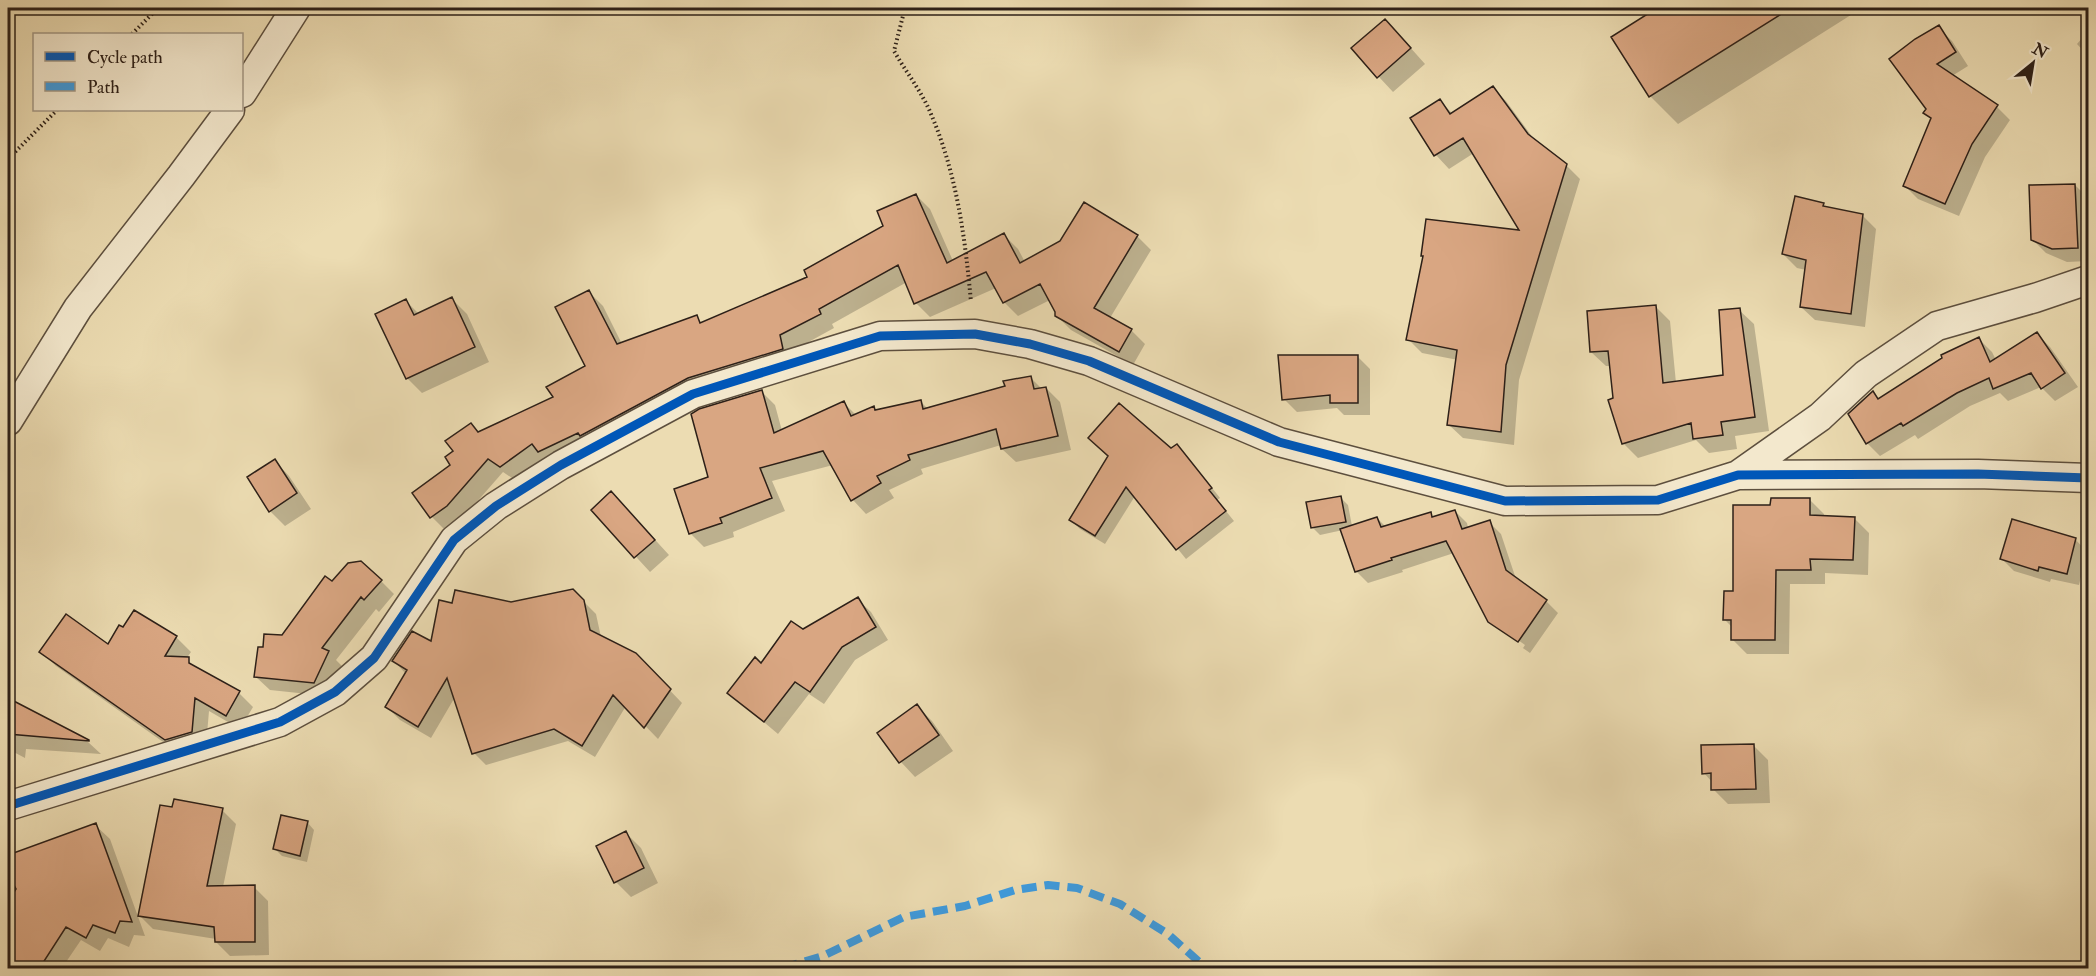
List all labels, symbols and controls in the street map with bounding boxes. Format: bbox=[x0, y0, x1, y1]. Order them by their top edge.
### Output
legend bbox=[33, 33, 243, 111]
north arrow bbox=[2003, 33, 2063, 93]
text: N bbox=[2028, 38, 2052, 63]
text: Cycle path bbox=[87, 46, 163, 69]
text: Path bbox=[87, 76, 120, 99]

